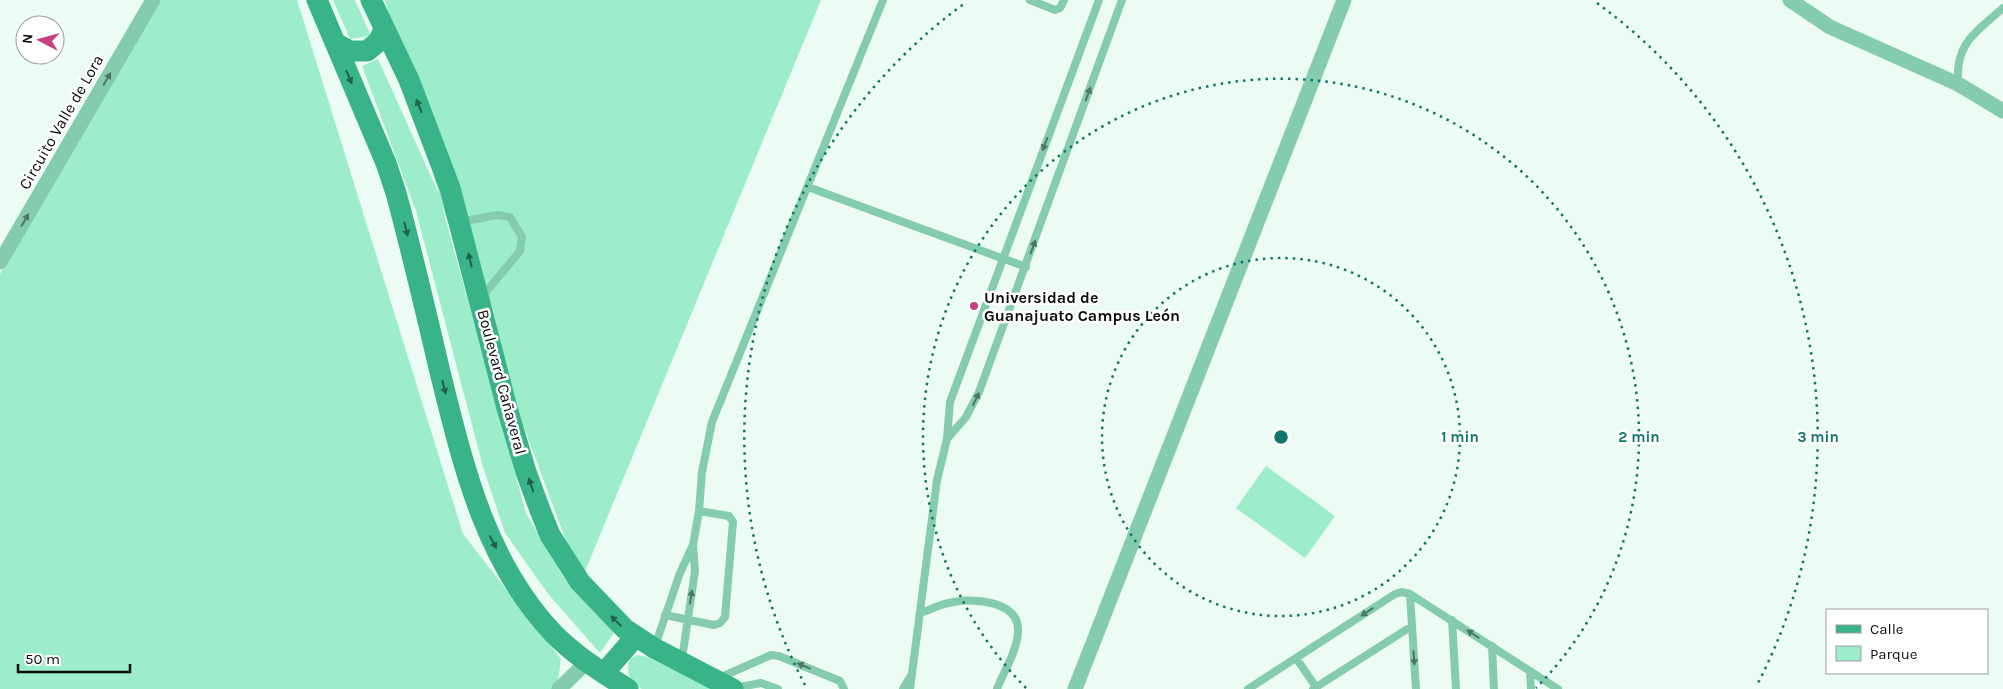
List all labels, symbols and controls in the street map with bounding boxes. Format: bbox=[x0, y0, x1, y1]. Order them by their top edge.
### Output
north arrow bbox=[15, 15, 65, 65]
text: N bbox=[19, 33, 37, 45]
street label: Circuito Valle de Lora bbox=[15, 51, 107, 193]
one-way arrow bbox=[346, 70, 354, 84]
one-way arrow bbox=[102, 73, 111, 86]
one-way arrow bbox=[1085, 87, 1092, 102]
one-way arrow bbox=[415, 99, 423, 113]
one-way arrow bbox=[1041, 137, 1049, 152]
one-way arrow bbox=[20, 213, 29, 226]
one-way arrow bbox=[402, 222, 410, 237]
one-way arrow bbox=[1030, 240, 1037, 255]
one-way arrow bbox=[466, 253, 474, 268]
place label: Universidad de Guanajuato Campus León bbox=[984, 288, 1180, 325]
marker: Universidad de Guanajuato Campus León bbox=[968, 300, 980, 312]
street label: Boulevard Cañaveral bbox=[473, 307, 531, 457]
one-way arrow bbox=[440, 380, 448, 395]
one-way arrow bbox=[972, 392, 980, 406]
centre of rings bbox=[1272, 428, 1290, 446]
text: 1 min bbox=[1441, 428, 1479, 446]
text: 2 min bbox=[1618, 428, 1660, 446]
text: 3 min bbox=[1797, 428, 1839, 446]
one-way arrow bbox=[527, 477, 535, 492]
one-way arrow bbox=[488, 535, 497, 549]
one-way arrow bbox=[687, 589, 695, 605]
one-way arrow bbox=[1360, 607, 1374, 616]
legend bbox=[1826, 609, 1988, 674]
one-way arrow bbox=[610, 615, 622, 627]
text: Calle bbox=[1870, 620, 1904, 638]
one-way arrow bbox=[1466, 629, 1479, 639]
scale bar bbox=[18, 642, 130, 674]
text: Parque bbox=[1870, 645, 1918, 663]
text: 50 m bbox=[25, 650, 60, 668]
one-way arrow bbox=[1410, 650, 1418, 666]
one-way arrow bbox=[796, 662, 811, 669]

